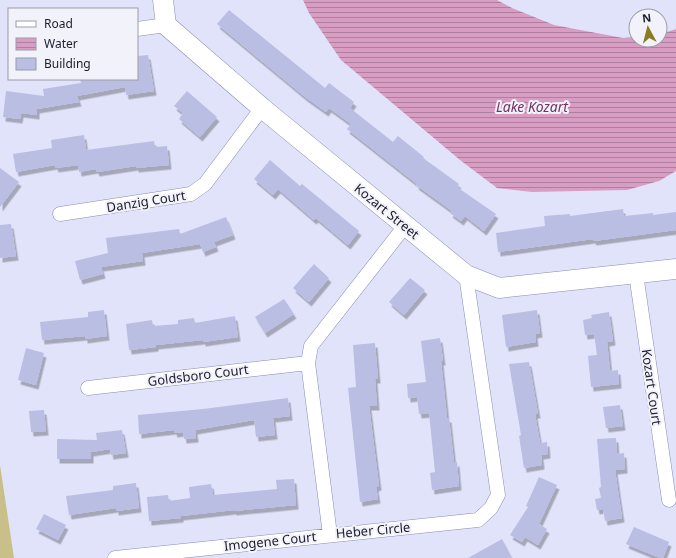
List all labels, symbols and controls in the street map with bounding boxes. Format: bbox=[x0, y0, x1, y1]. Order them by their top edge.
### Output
legend bbox=[8, 8, 138, 80]
north arrow bbox=[628, 8, 668, 48]
text: N bbox=[641, 10, 652, 26]
text: Road bbox=[44, 15, 73, 32]
text: Water bbox=[44, 35, 78, 52]
text: Building bbox=[44, 55, 91, 72]
water label: Lake Kozart bbox=[496, 97, 569, 116]
street label: Kozart Street bbox=[351, 179, 424, 243]
street label: Danzig Court bbox=[105, 186, 187, 216]
street label: Kozart Court bbox=[638, 348, 666, 427]
street label: Goldsboro Court bbox=[147, 360, 250, 390]
street label: Heber Circle bbox=[335, 518, 411, 542]
street label: Imogene Court bbox=[223, 527, 317, 555]

